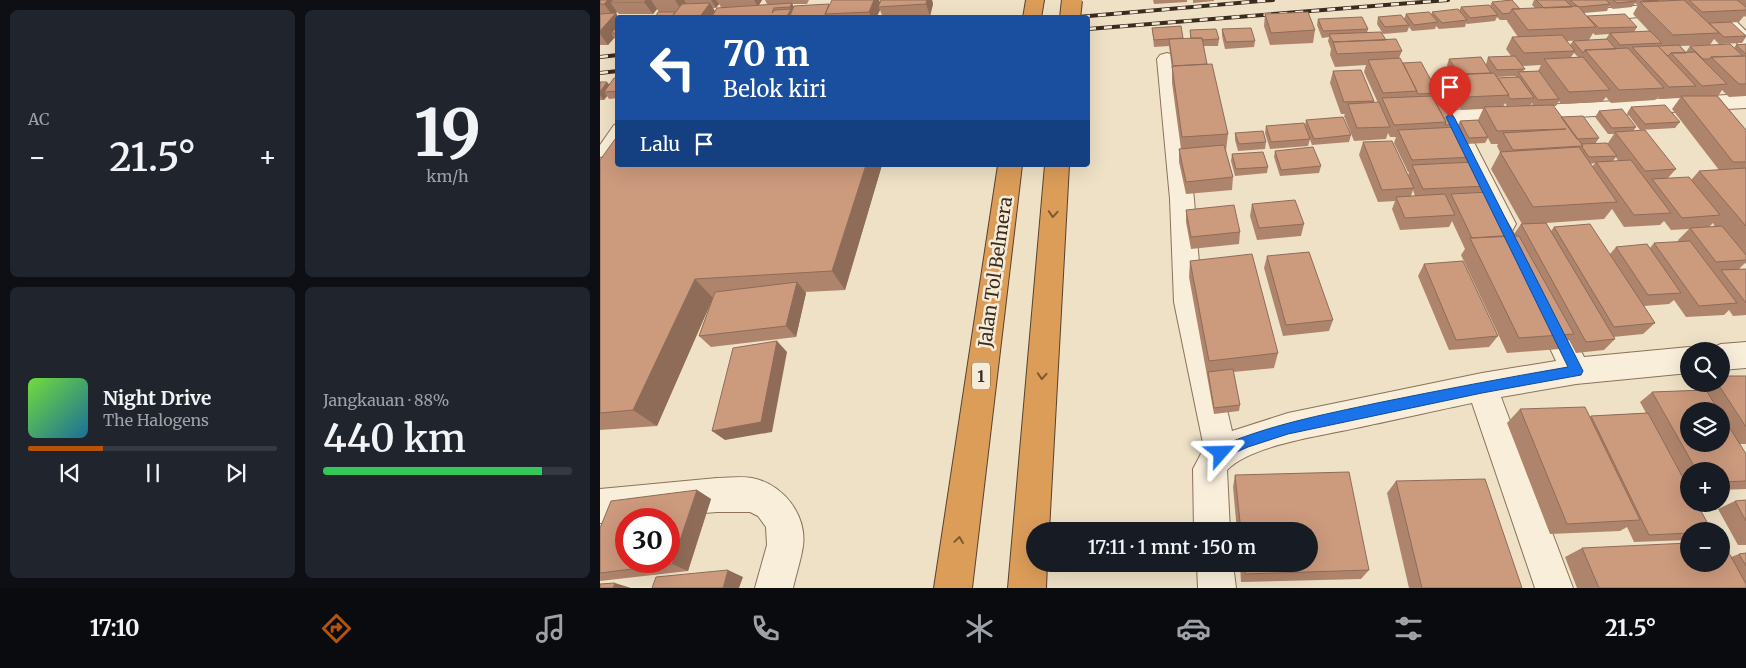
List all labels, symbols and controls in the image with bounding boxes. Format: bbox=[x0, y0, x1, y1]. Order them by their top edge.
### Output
text: 70 m bbox=[723, 32, 810, 76]
icon: left bbox=[640, 35, 705, 100]
pin bbox=[1429, 66, 1471, 117]
icon: arrive bbox=[1436, 73, 1464, 101]
text: Belok kiri bbox=[723, 75, 827, 103]
text: 19 bbox=[414, 92, 481, 174]
text: AC bbox=[28, 109, 50, 129]
icon: arrive bbox=[690, 130, 718, 158]
text: Lalu bbox=[640, 132, 680, 156]
text: 21.5° bbox=[109, 134, 196, 181]
text: − bbox=[28, 139, 47, 175]
text: + bbox=[258, 139, 277, 175]
text: km/h bbox=[426, 166, 469, 186]
street label: Jalan Tol Belmera bbox=[973, 195, 1017, 350]
one-way arrow bbox=[1048, 210, 1059, 218]
map controls bbox=[1680, 342, 1730, 572]
button: search bbox=[1680, 342, 1730, 392]
road number: 1 bbox=[972, 362, 990, 390]
one-way arrow bbox=[1036, 372, 1047, 380]
text: Night Drive bbox=[103, 386, 211, 410]
text: Jangkauan · 88% bbox=[323, 390, 449, 410]
button: layers bbox=[1680, 402, 1730, 452]
text: The Halogens bbox=[103, 410, 209, 430]
text: 440 km bbox=[323, 415, 466, 462]
position arrow bbox=[1194, 426, 1246, 478]
icon: previous bbox=[56, 459, 84, 487]
icon: pause bbox=[139, 459, 167, 487]
icon: next bbox=[222, 459, 250, 487]
button: + bbox=[1680, 462, 1730, 512]
speed limit sign: 30 bbox=[615, 508, 680, 573]
button: − bbox=[1680, 522, 1730, 572]
one-way arrow bbox=[953, 535, 964, 543]
text: 17:11 · 1 mnt · 150 m bbox=[1088, 535, 1256, 559]
icon: directions bbox=[319, 611, 354, 646]
icon: music bbox=[533, 611, 568, 646]
icon: phone bbox=[748, 611, 783, 646]
icon: climate bbox=[962, 611, 997, 646]
icon: car bbox=[1176, 611, 1211, 646]
icon: filters bbox=[1391, 611, 1426, 646]
text: 17:10 bbox=[90, 614, 140, 642]
text: 21.5° bbox=[1605, 614, 1656, 642]

